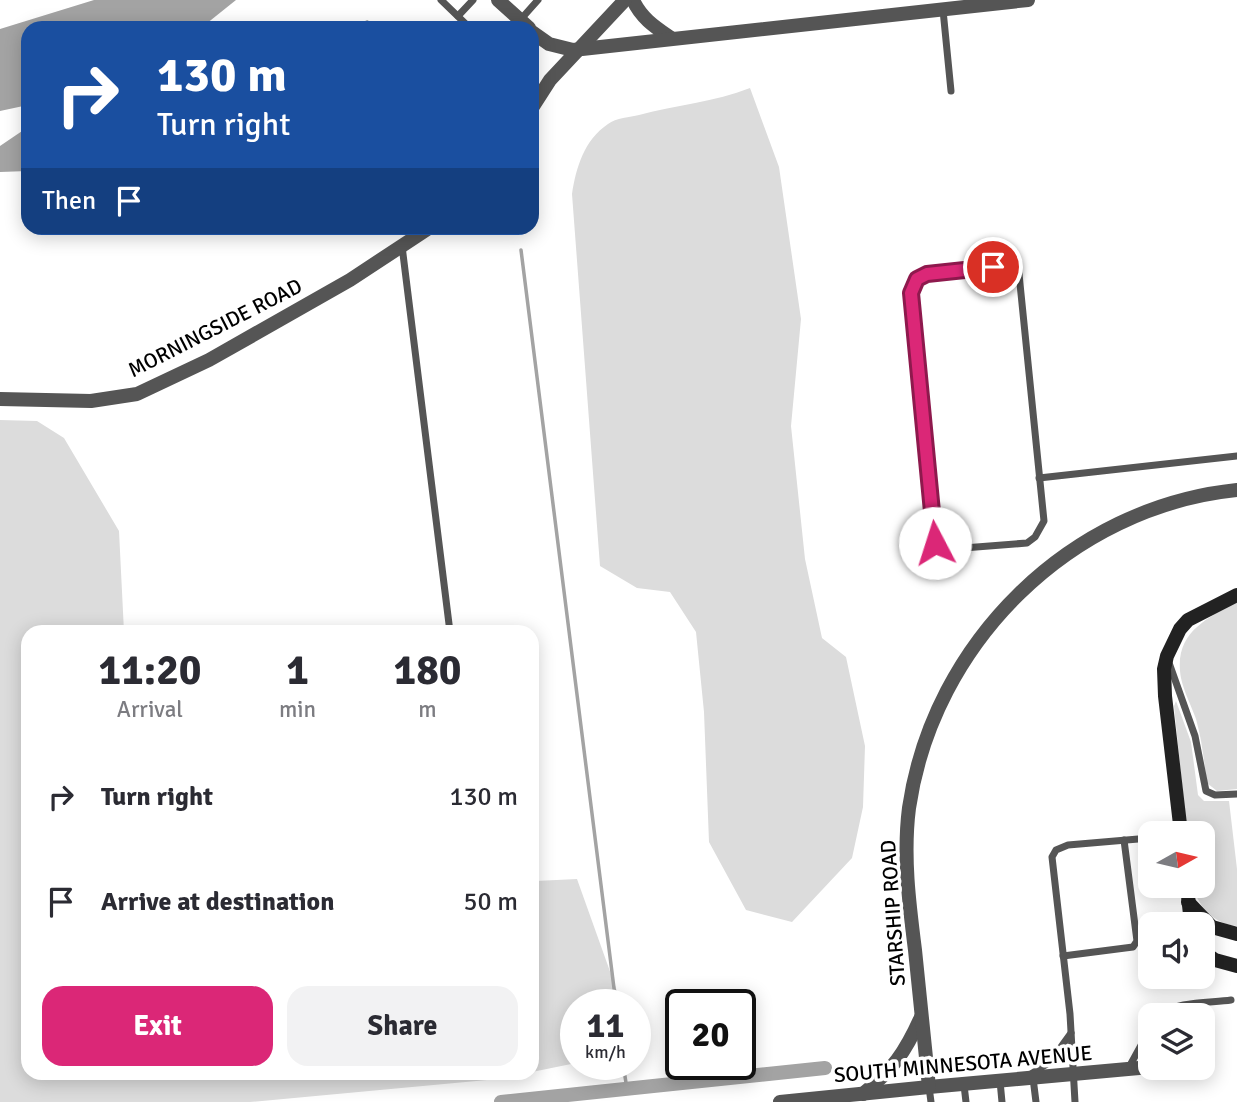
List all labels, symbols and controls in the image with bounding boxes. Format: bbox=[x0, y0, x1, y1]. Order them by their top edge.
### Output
text: 130 m bbox=[157, 45, 287, 105]
icon: right bbox=[42, 49, 133, 140]
text: Turn right bbox=[157, 105, 290, 144]
icon: arrive bbox=[110, 182, 148, 220]
text: Then bbox=[42, 185, 96, 217]
pin bbox=[963, 237, 1023, 297]
icon: arrive bbox=[974, 248, 1012, 286]
street label: MORNINGSIDE ROAD bbox=[124, 273, 306, 383]
position arrow bbox=[898, 506, 972, 580]
text: 11:20 bbox=[98, 645, 202, 696]
text: 1 bbox=[286, 645, 309, 696]
text: 180 bbox=[393, 645, 462, 696]
text: Arrival bbox=[117, 695, 183, 724]
text: min bbox=[279, 695, 316, 724]
text: m bbox=[418, 695, 437, 724]
icon: right bbox=[42, 778, 80, 816]
text: Turn right bbox=[101, 781, 213, 813]
text: 130 m bbox=[449, 781, 518, 813]
north arrow bbox=[1138, 821, 1214, 898]
map controls bbox=[1138, 821, 1215, 1080]
street label: STARSHIP ROAD bbox=[875, 839, 911, 987]
icon: arrive bbox=[42, 883, 80, 921]
text: Arrive at destination bbox=[101, 886, 334, 918]
text: 50 m bbox=[463, 886, 518, 918]
button: sound bbox=[1138, 912, 1215, 989]
button: Exit bbox=[42, 986, 273, 1066]
button: Share bbox=[287, 986, 518, 1066]
speed limit sign: 20 bbox=[665, 989, 756, 1080]
button: layers bbox=[1138, 1003, 1215, 1080]
text: 11 bbox=[587, 1004, 624, 1047]
street label: SOUTH MINNESOTA AVENUE bbox=[833, 1040, 1093, 1088]
text: km/h bbox=[585, 1041, 626, 1063]

